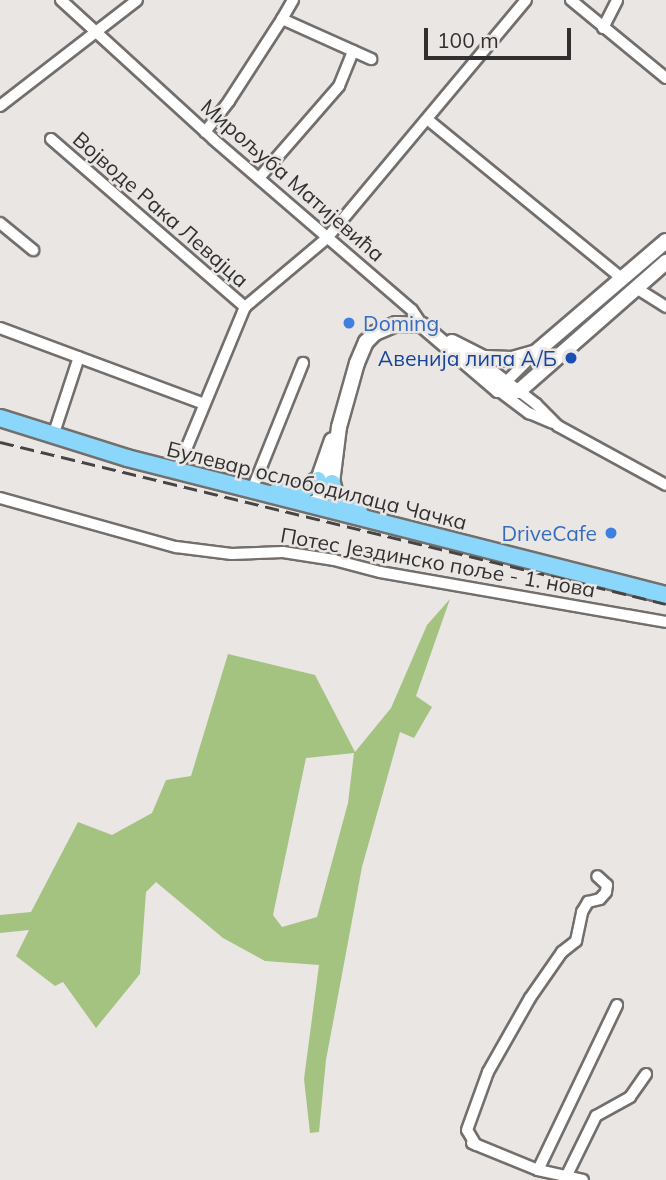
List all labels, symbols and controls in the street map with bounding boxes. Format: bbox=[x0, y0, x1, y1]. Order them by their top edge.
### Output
scale bar bbox=[428, 14, 575, 58]
text: 100 m bbox=[437, 27, 499, 53]
street label: Мирољуба Матијевића bbox=[196, 94, 390, 266]
street label: Војводе Рака Левајца bbox=[68, 126, 254, 292]
place label: Doming bbox=[363, 310, 439, 336]
marker: Doming bbox=[341, 315, 357, 331]
place label: Авенија липа А/Б bbox=[378, 345, 557, 371]
marker: Авенија липа А/Б bbox=[563, 350, 579, 366]
street label: Булевар ослободилаца Чачка bbox=[164, 435, 470, 535]
place label: DriveCafe bbox=[501, 520, 597, 546]
street label: Потес Јездинско поље - 1. нова bbox=[279, 522, 597, 602]
marker: DriveCafe bbox=[603, 525, 619, 541]

